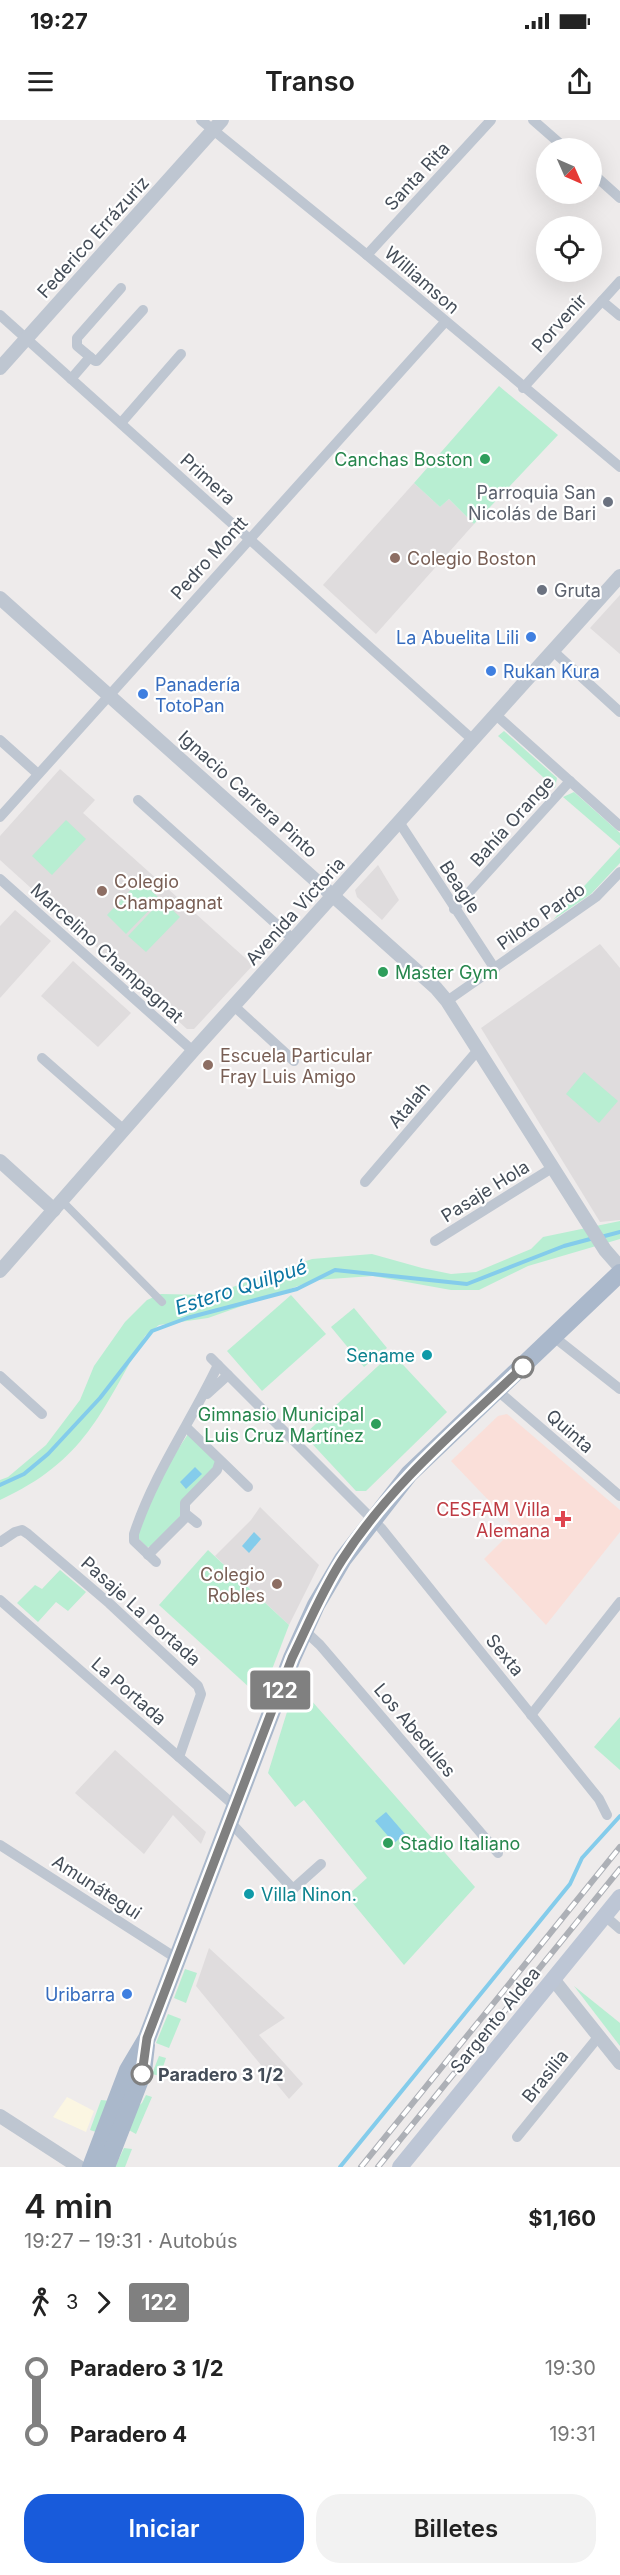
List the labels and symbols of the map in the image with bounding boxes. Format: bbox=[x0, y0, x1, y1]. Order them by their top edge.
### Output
street label: Santa Rita bbox=[380, 138, 454, 214]
north arrow bbox=[536, 138, 602, 204]
street label: Federico Errázuriz bbox=[33, 172, 153, 302]
street label: Williamson bbox=[380, 242, 464, 318]
street label: Porvenir bbox=[527, 289, 591, 357]
street label: Primera bbox=[176, 449, 240, 509]
place label: Canchas Boston bbox=[334, 449, 473, 470]
marker: Canchas Boston bbox=[478, 452, 492, 466]
place label: Parroquia San Nicolás de Bari bbox=[468, 482, 596, 524]
marker: Parroquia San Nicolás de Bari bbox=[601, 495, 615, 509]
street label: Pedro Montt bbox=[166, 512, 252, 604]
place label: Colegio Boston bbox=[407, 548, 536, 569]
marker: Colegio Boston bbox=[388, 551, 402, 565]
place label: Gruta bbox=[554, 580, 601, 601]
marker: Gruta bbox=[535, 583, 549, 597]
place label: La Abuelita Lili bbox=[396, 627, 519, 648]
marker: La Abuelita Lili bbox=[524, 630, 538, 644]
place label: Rukan Kura bbox=[503, 661, 600, 682]
marker: Rukan Kura bbox=[484, 664, 498, 678]
place label: Panadería TotoPan bbox=[155, 674, 240, 716]
marker: Panadería TotoPan bbox=[136, 687, 150, 701]
street label: Ignacio Carrera Pinto bbox=[174, 726, 322, 862]
street label: Bahía Orange bbox=[466, 771, 558, 871]
street label: Avenida Victoria bbox=[241, 853, 349, 969]
street label: Beagle bbox=[435, 857, 485, 917]
place label: Colegio Champagnat bbox=[114, 871, 223, 913]
street label: Piloto Pardo bbox=[493, 878, 589, 954]
street label: Marcelino Champagnat bbox=[27, 879, 187, 1027]
marker: Colegio Champagnat bbox=[95, 884, 109, 898]
place label: Master Gym bbox=[395, 962, 498, 983]
marker: Master Gym bbox=[376, 965, 390, 979]
place label: Escuela Particular Fray Luis Amigo bbox=[220, 1045, 373, 1087]
marker: Escuela Particular Fray Luis Amigo bbox=[201, 1058, 215, 1072]
street label: Atalah bbox=[384, 1078, 434, 1132]
street label: Pasaje Hola bbox=[437, 1156, 533, 1226]
water label: Estero Quilpué bbox=[172, 1254, 310, 1320]
place label: Sename bbox=[346, 1345, 415, 1366]
marker: Sename bbox=[420, 1348, 434, 1362]
unlabelled marker bbox=[512, 1356, 534, 1378]
place label: Gimnasio Municipal Luis Cruz Martínez bbox=[198, 1404, 364, 1446]
street label: Quinta bbox=[542, 1405, 598, 1457]
marker: Gimnasio Municipal Luis Cruz Martínez bbox=[369, 1417, 383, 1431]
place label: CESFAM Villa Alemana bbox=[436, 1499, 550, 1541]
marker: CESFAM Villa Alemana bbox=[554, 1510, 572, 1528]
street label: Pasaje La Portada bbox=[77, 1552, 205, 1670]
place label: Colegio Robles bbox=[200, 1564, 265, 1606]
marker: Colegio Robles bbox=[270, 1577, 284, 1591]
street label: Sexta bbox=[482, 1630, 528, 1680]
street label: La Portada bbox=[87, 1653, 171, 1729]
line badge: 122 bbox=[246, 1670, 314, 1710]
street label: Los Abedules bbox=[370, 1679, 460, 1781]
place label: Stadio Italiano bbox=[400, 1833, 520, 1854]
marker: Stadio Italiano bbox=[381, 1836, 395, 1850]
street label: Amunátegui bbox=[49, 1850, 145, 1924]
place label: Villa Ninon. bbox=[261, 1884, 357, 1905]
marker: Villa Ninon. bbox=[242, 1887, 256, 1901]
street label: Sargento Aldea bbox=[446, 1963, 544, 2077]
place label: Uribarra bbox=[45, 1984, 115, 2005]
marker: Uribarra bbox=[120, 1987, 134, 2001]
street label: Brasilia bbox=[518, 2046, 572, 2106]
marker: Paradero 3 1/2 bbox=[131, 2063, 153, 2085]
place label: Paradero 3 1/2 bbox=[158, 2064, 284, 2085]

